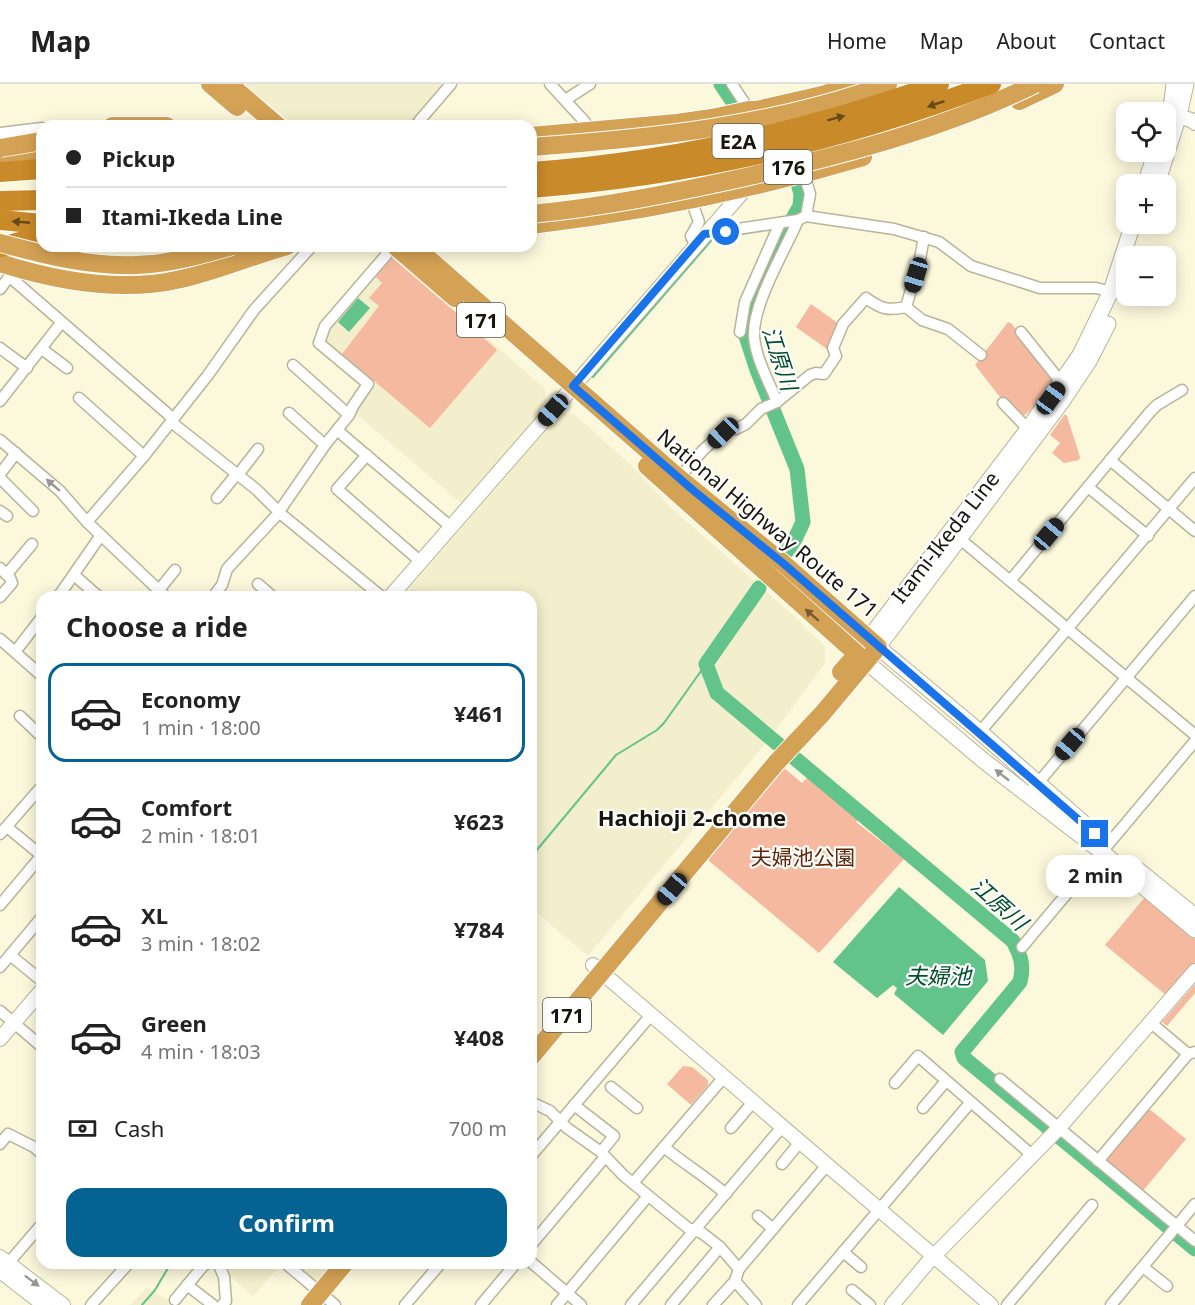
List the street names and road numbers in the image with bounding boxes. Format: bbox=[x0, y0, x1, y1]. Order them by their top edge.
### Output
road number: E2A bbox=[712, 124, 764, 158]
road number: 176 bbox=[764, 150, 812, 184]
road number: 171 bbox=[457, 303, 505, 337]
street label: National Highway Route 171 bbox=[652, 422, 884, 624]
street label: Itami-Ikeda Line bbox=[885, 465, 1005, 609]
road number: 171 bbox=[543, 998, 591, 1032]

